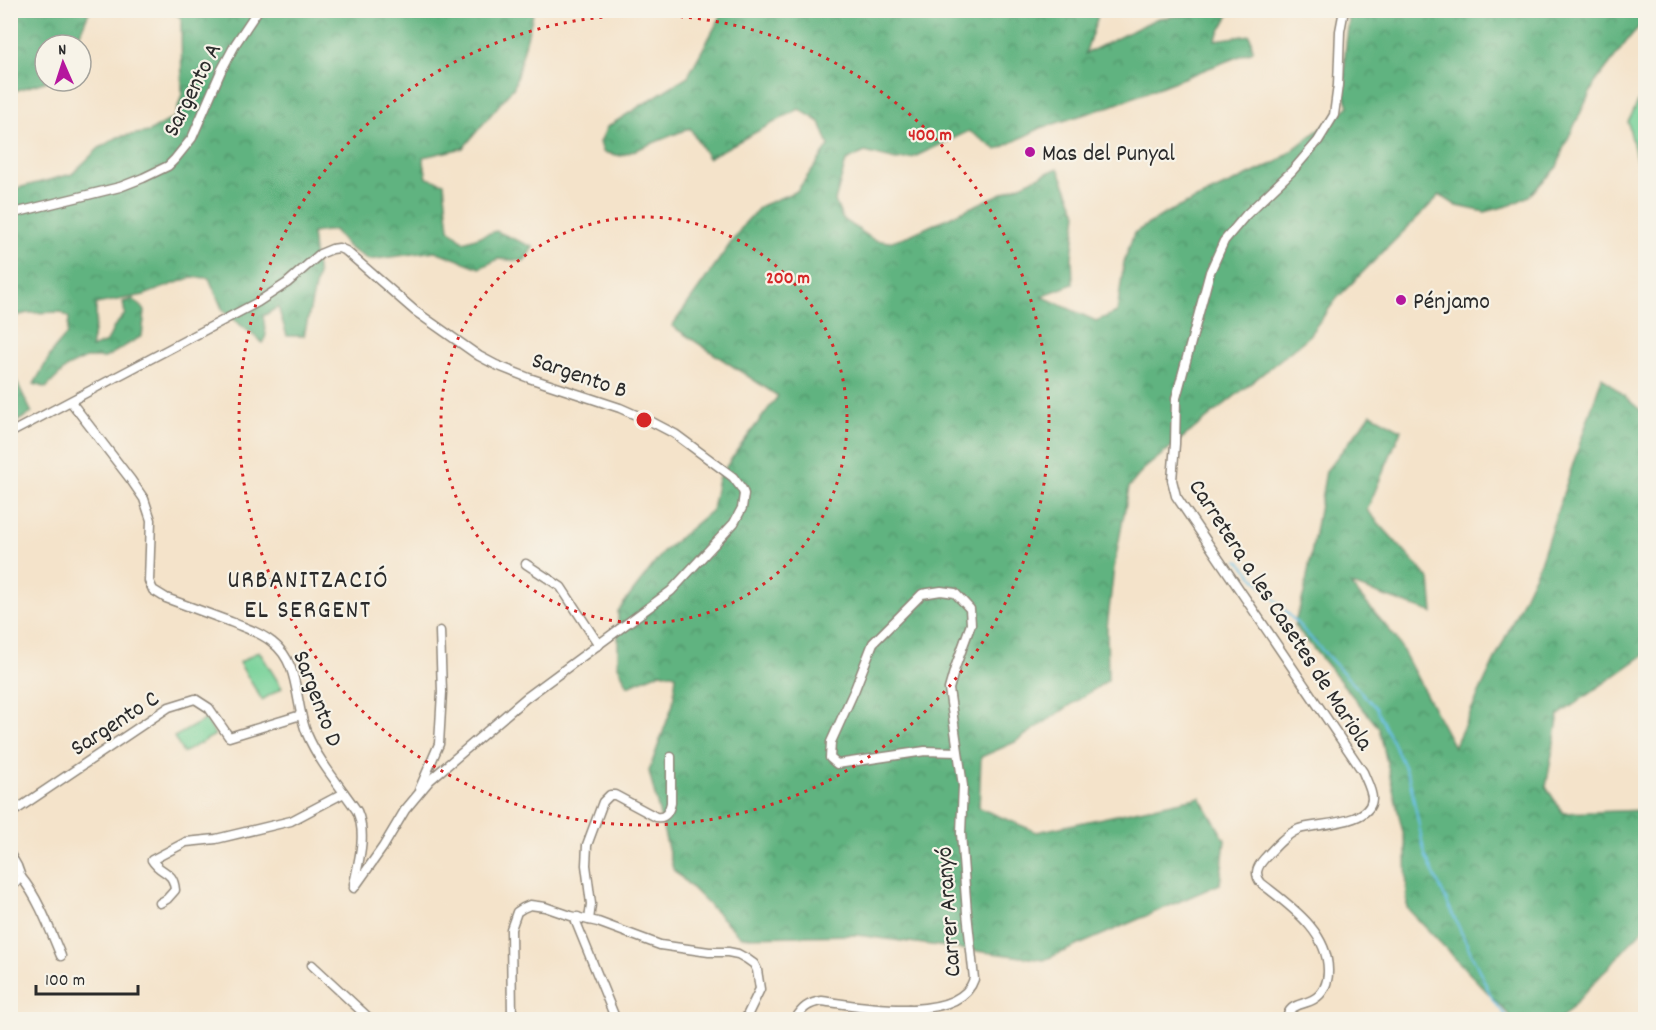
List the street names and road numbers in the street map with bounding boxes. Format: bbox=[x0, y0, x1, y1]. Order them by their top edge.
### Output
street label: Sargento A bbox=[156, 38, 232, 143]
street label: Sargento B bbox=[527, 345, 632, 409]
street label: Carretera a les Casetes de Mariola bbox=[1179, 473, 1381, 759]
street label: Sargento D bbox=[282, 646, 350, 752]
street label: Sargento C bbox=[65, 683, 167, 766]
street label: Carrer Aranyó bbox=[928, 845, 972, 978]

